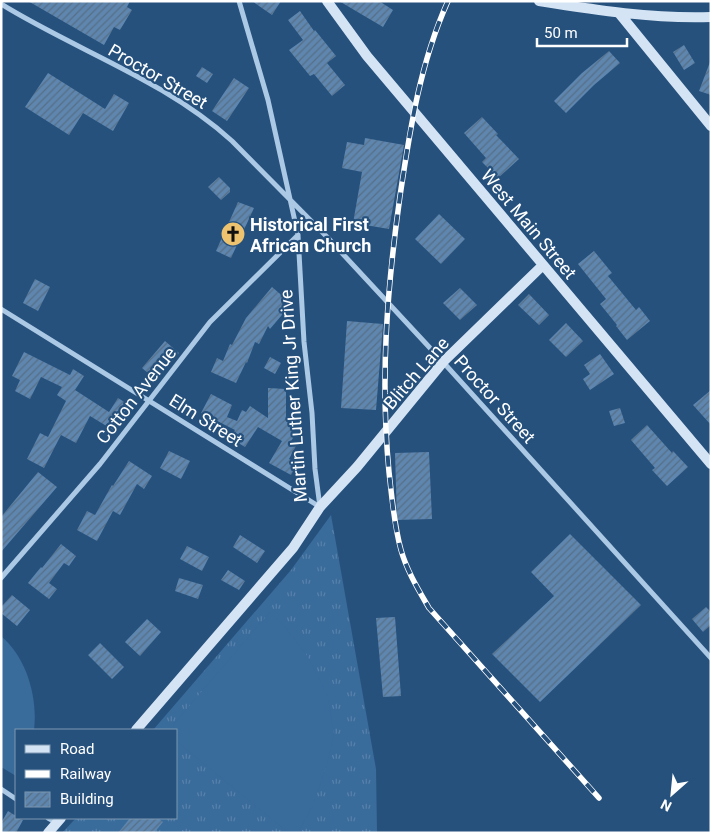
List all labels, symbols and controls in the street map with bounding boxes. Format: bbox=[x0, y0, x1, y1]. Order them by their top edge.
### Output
scale bar bbox=[537, 15, 627, 47]
text: 50 m bbox=[544, 24, 578, 42]
street label: Proctor Street bbox=[105, 39, 211, 113]
street label: West Main Street bbox=[477, 165, 581, 283]
place label: Historical First African Church bbox=[250, 214, 371, 256]
church icon: Historical First African Church bbox=[220, 221, 246, 247]
street label: Martin Luther King Jr Drive bbox=[275, 289, 311, 503]
street label: Blitch Lane bbox=[379, 333, 453, 413]
street label: Cotton Avenue bbox=[92, 342, 180, 448]
street label: Proctor Street bbox=[450, 351, 540, 447]
street label: Elm Street bbox=[166, 389, 247, 451]
legend bbox=[15, 729, 178, 819]
text: Road bbox=[60, 740, 94, 758]
text: Railway bbox=[60, 765, 111, 783]
north arrow bbox=[647, 769, 697, 819]
text: Building bbox=[60, 790, 114, 808]
text: N bbox=[658, 796, 674, 815]

